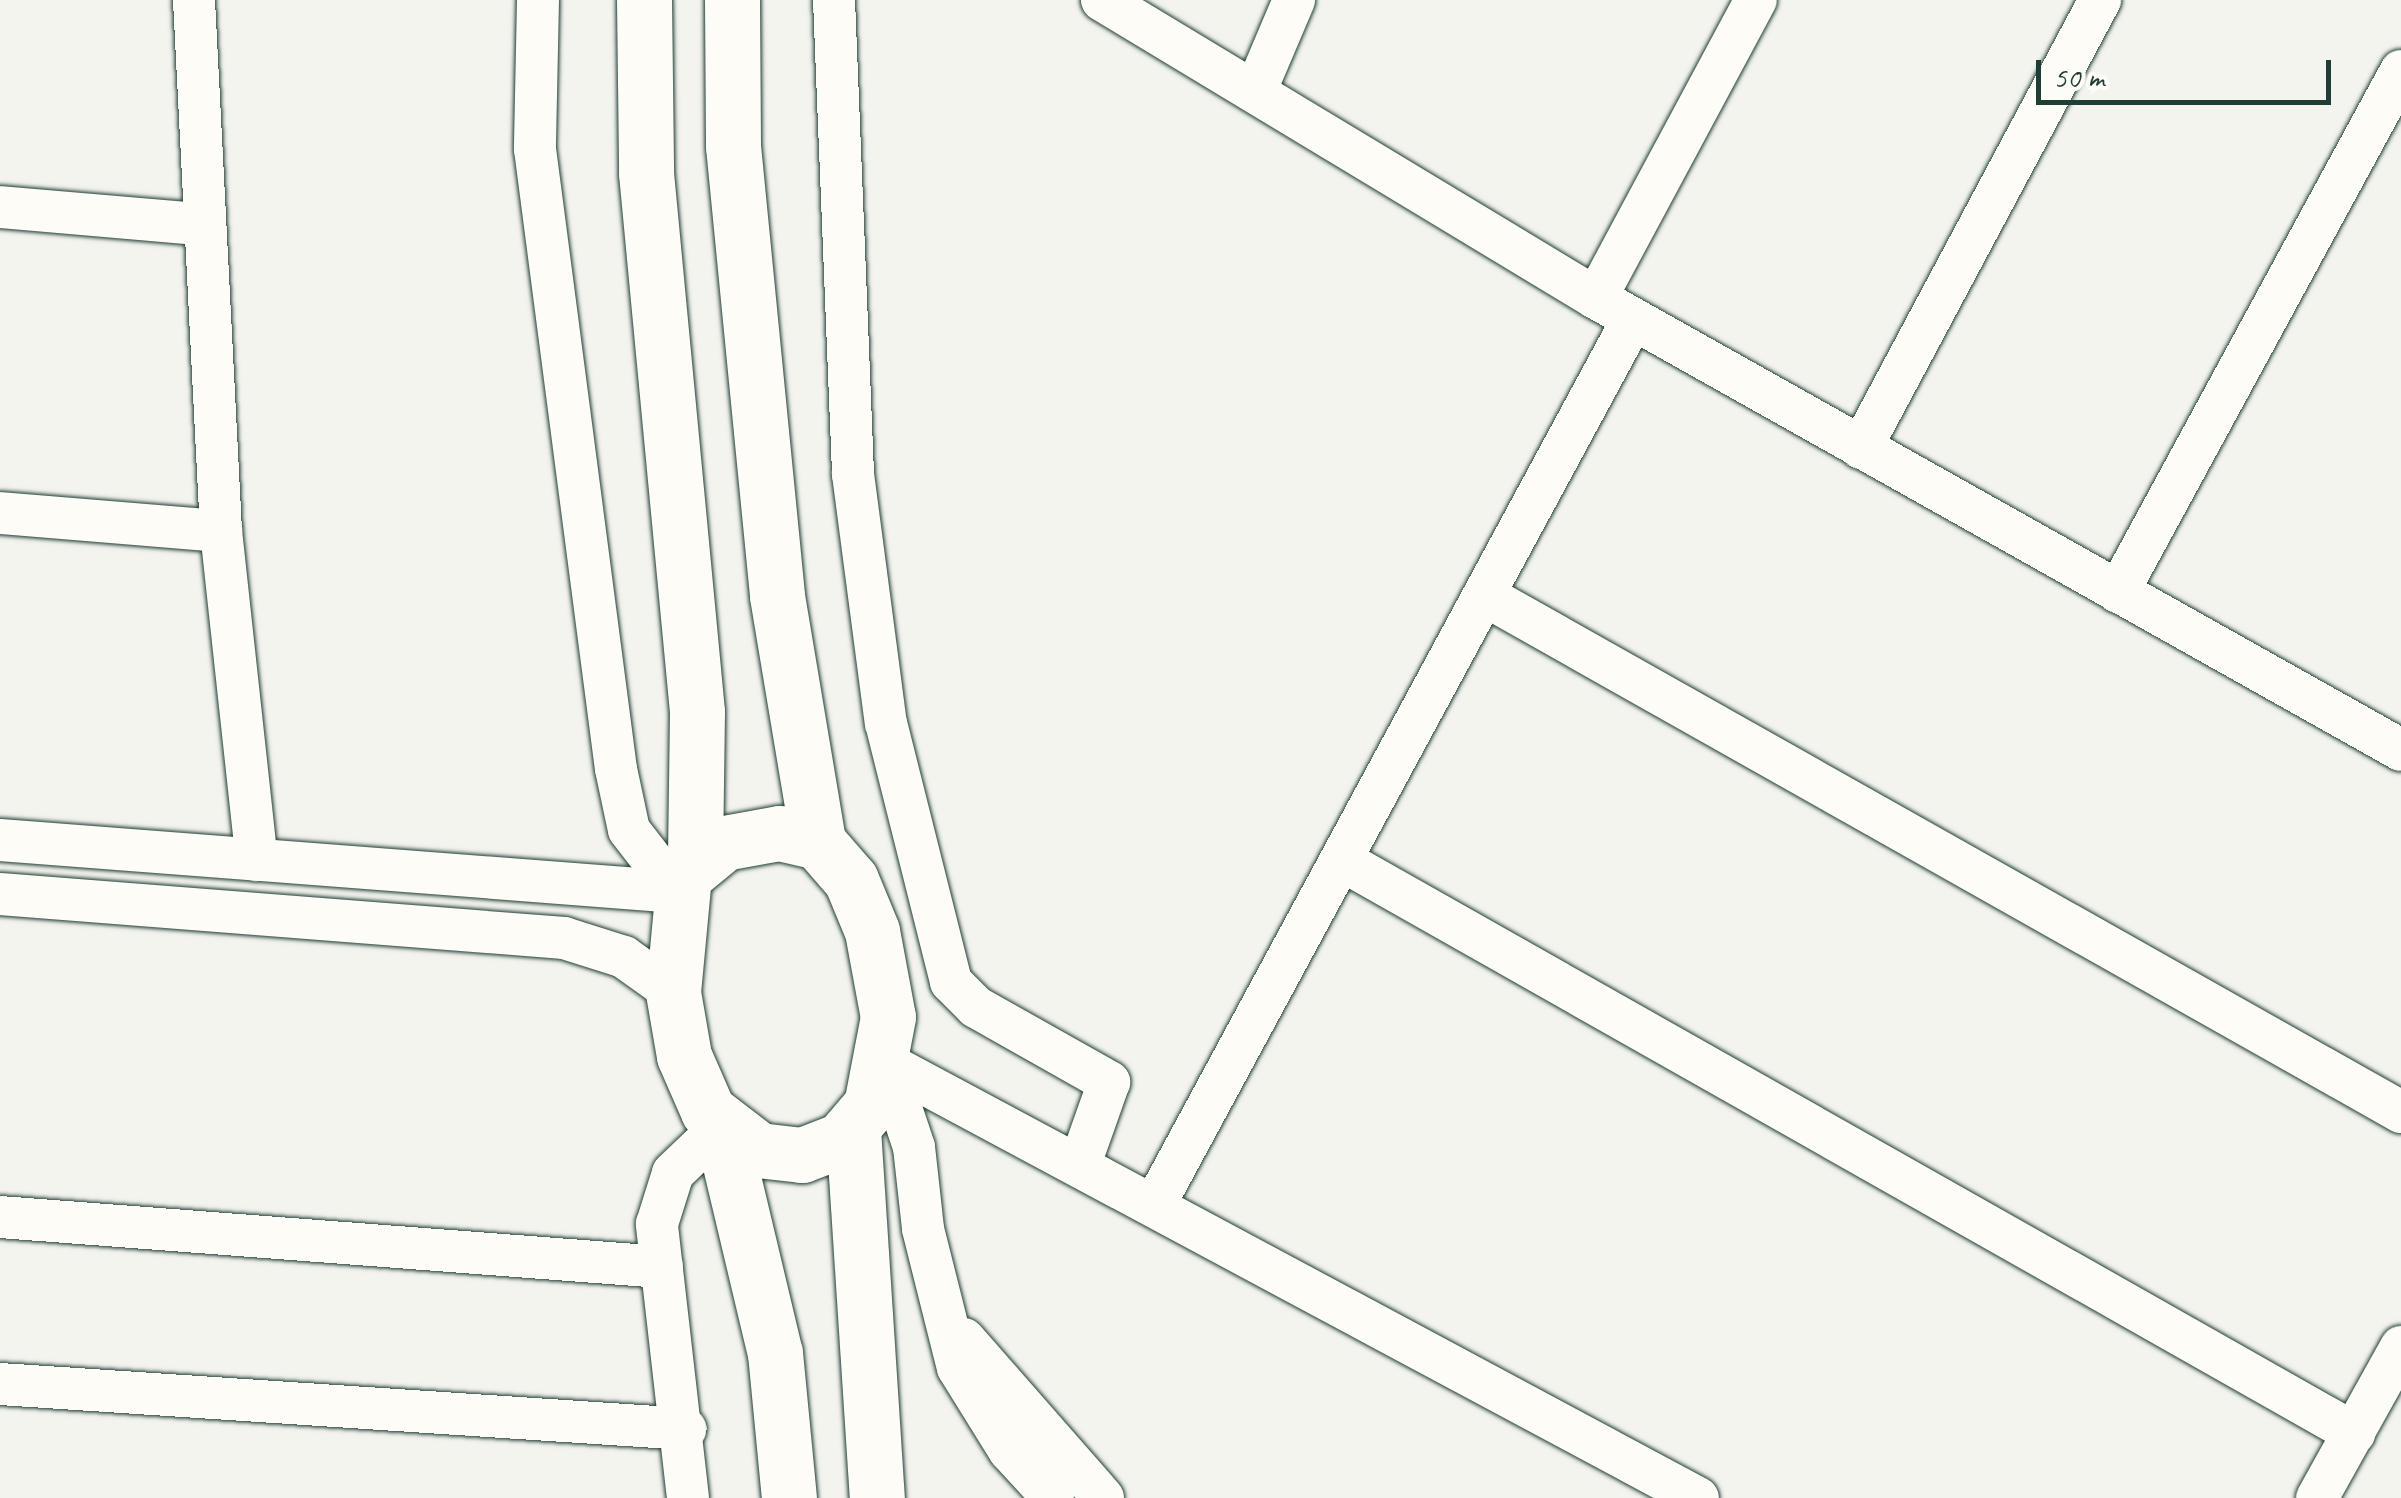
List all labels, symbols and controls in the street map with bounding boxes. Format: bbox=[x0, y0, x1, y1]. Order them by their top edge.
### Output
scale bar bbox=[2041, 40, 2336, 102]
text: 50 m bbox=[2053, 58, 2104, 96]

